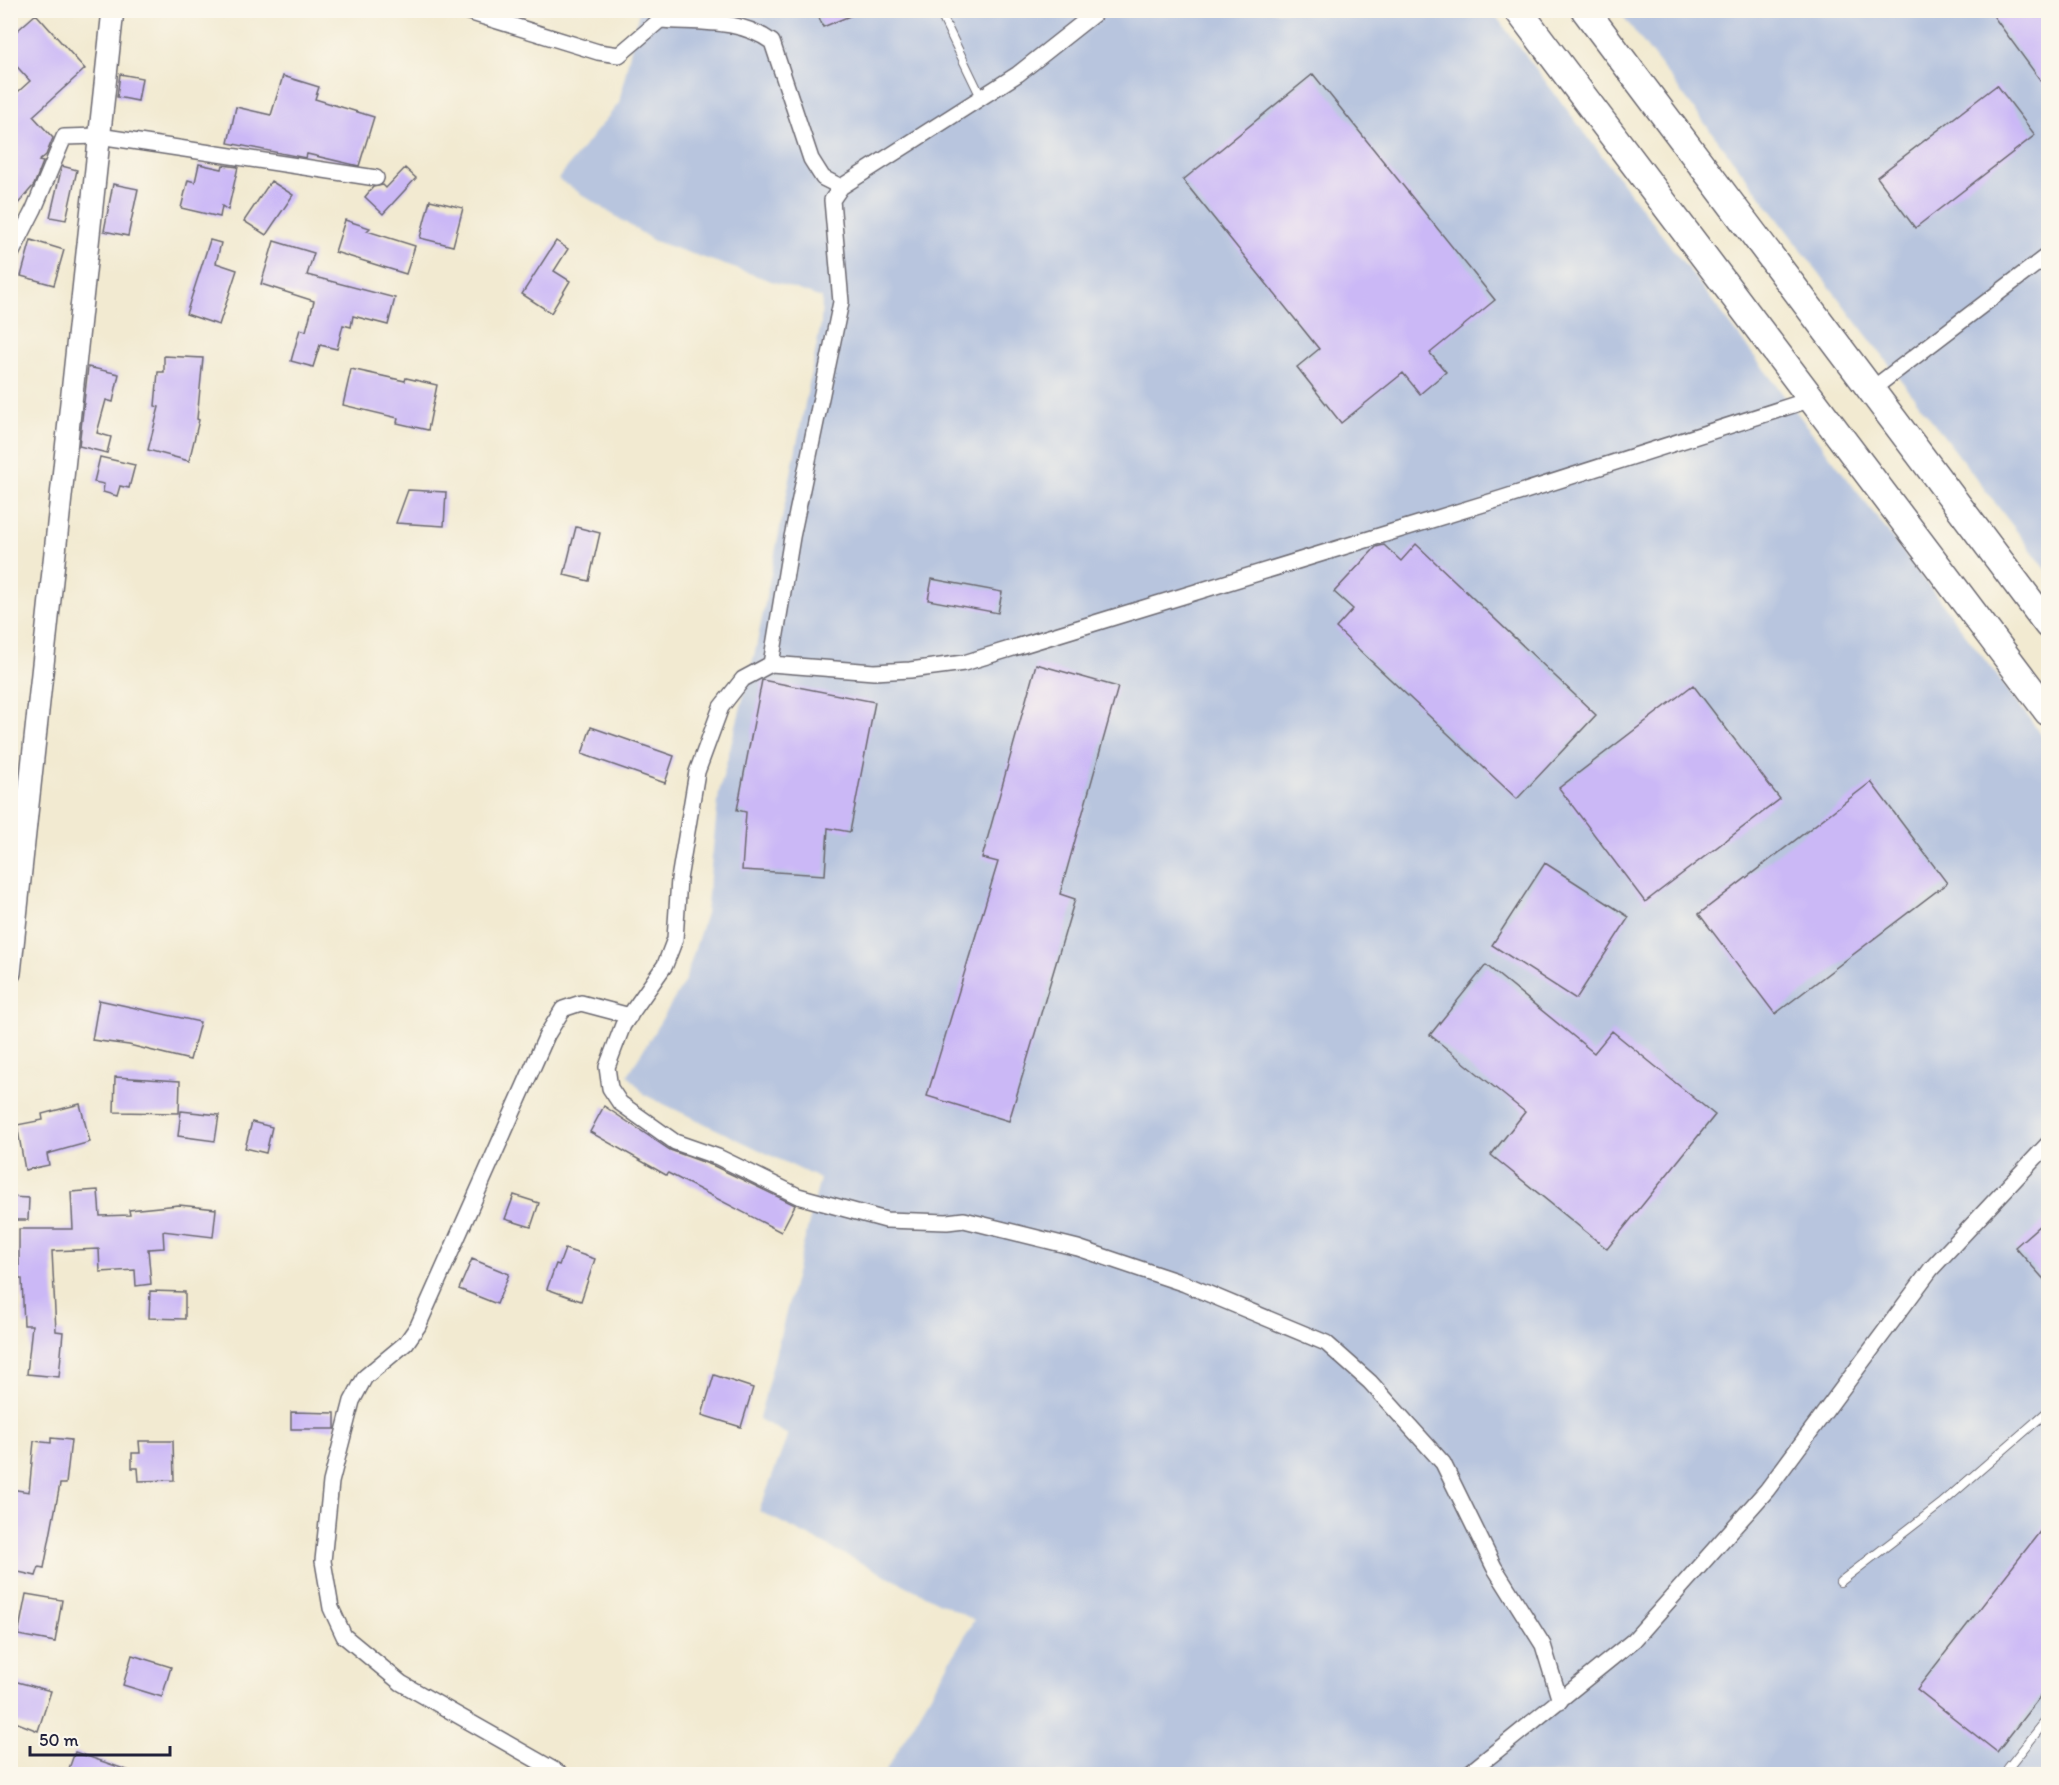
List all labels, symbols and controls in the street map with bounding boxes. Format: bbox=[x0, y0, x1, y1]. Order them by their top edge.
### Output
scale bar bbox=[30, 1719, 170, 1757]
text: 50 m bbox=[39, 1729, 79, 1751]

